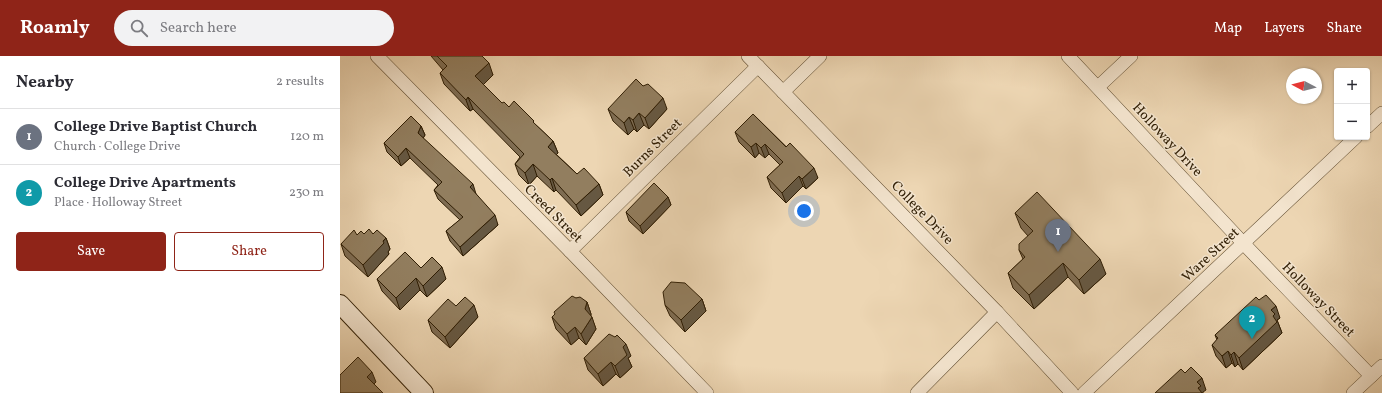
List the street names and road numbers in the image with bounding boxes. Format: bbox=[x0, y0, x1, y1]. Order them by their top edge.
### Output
street label: Holloway Drive bbox=[1128, 99, 1207, 182]
street label: Burns Street bbox=[619, 114, 687, 182]
street label: College Drive bbox=[887, 177, 958, 249]
street label: Creed Street bbox=[519, 181, 586, 248]
street label: Ware Street bbox=[1178, 224, 1244, 287]
street label: Holloway Street bbox=[1277, 258, 1359, 342]

